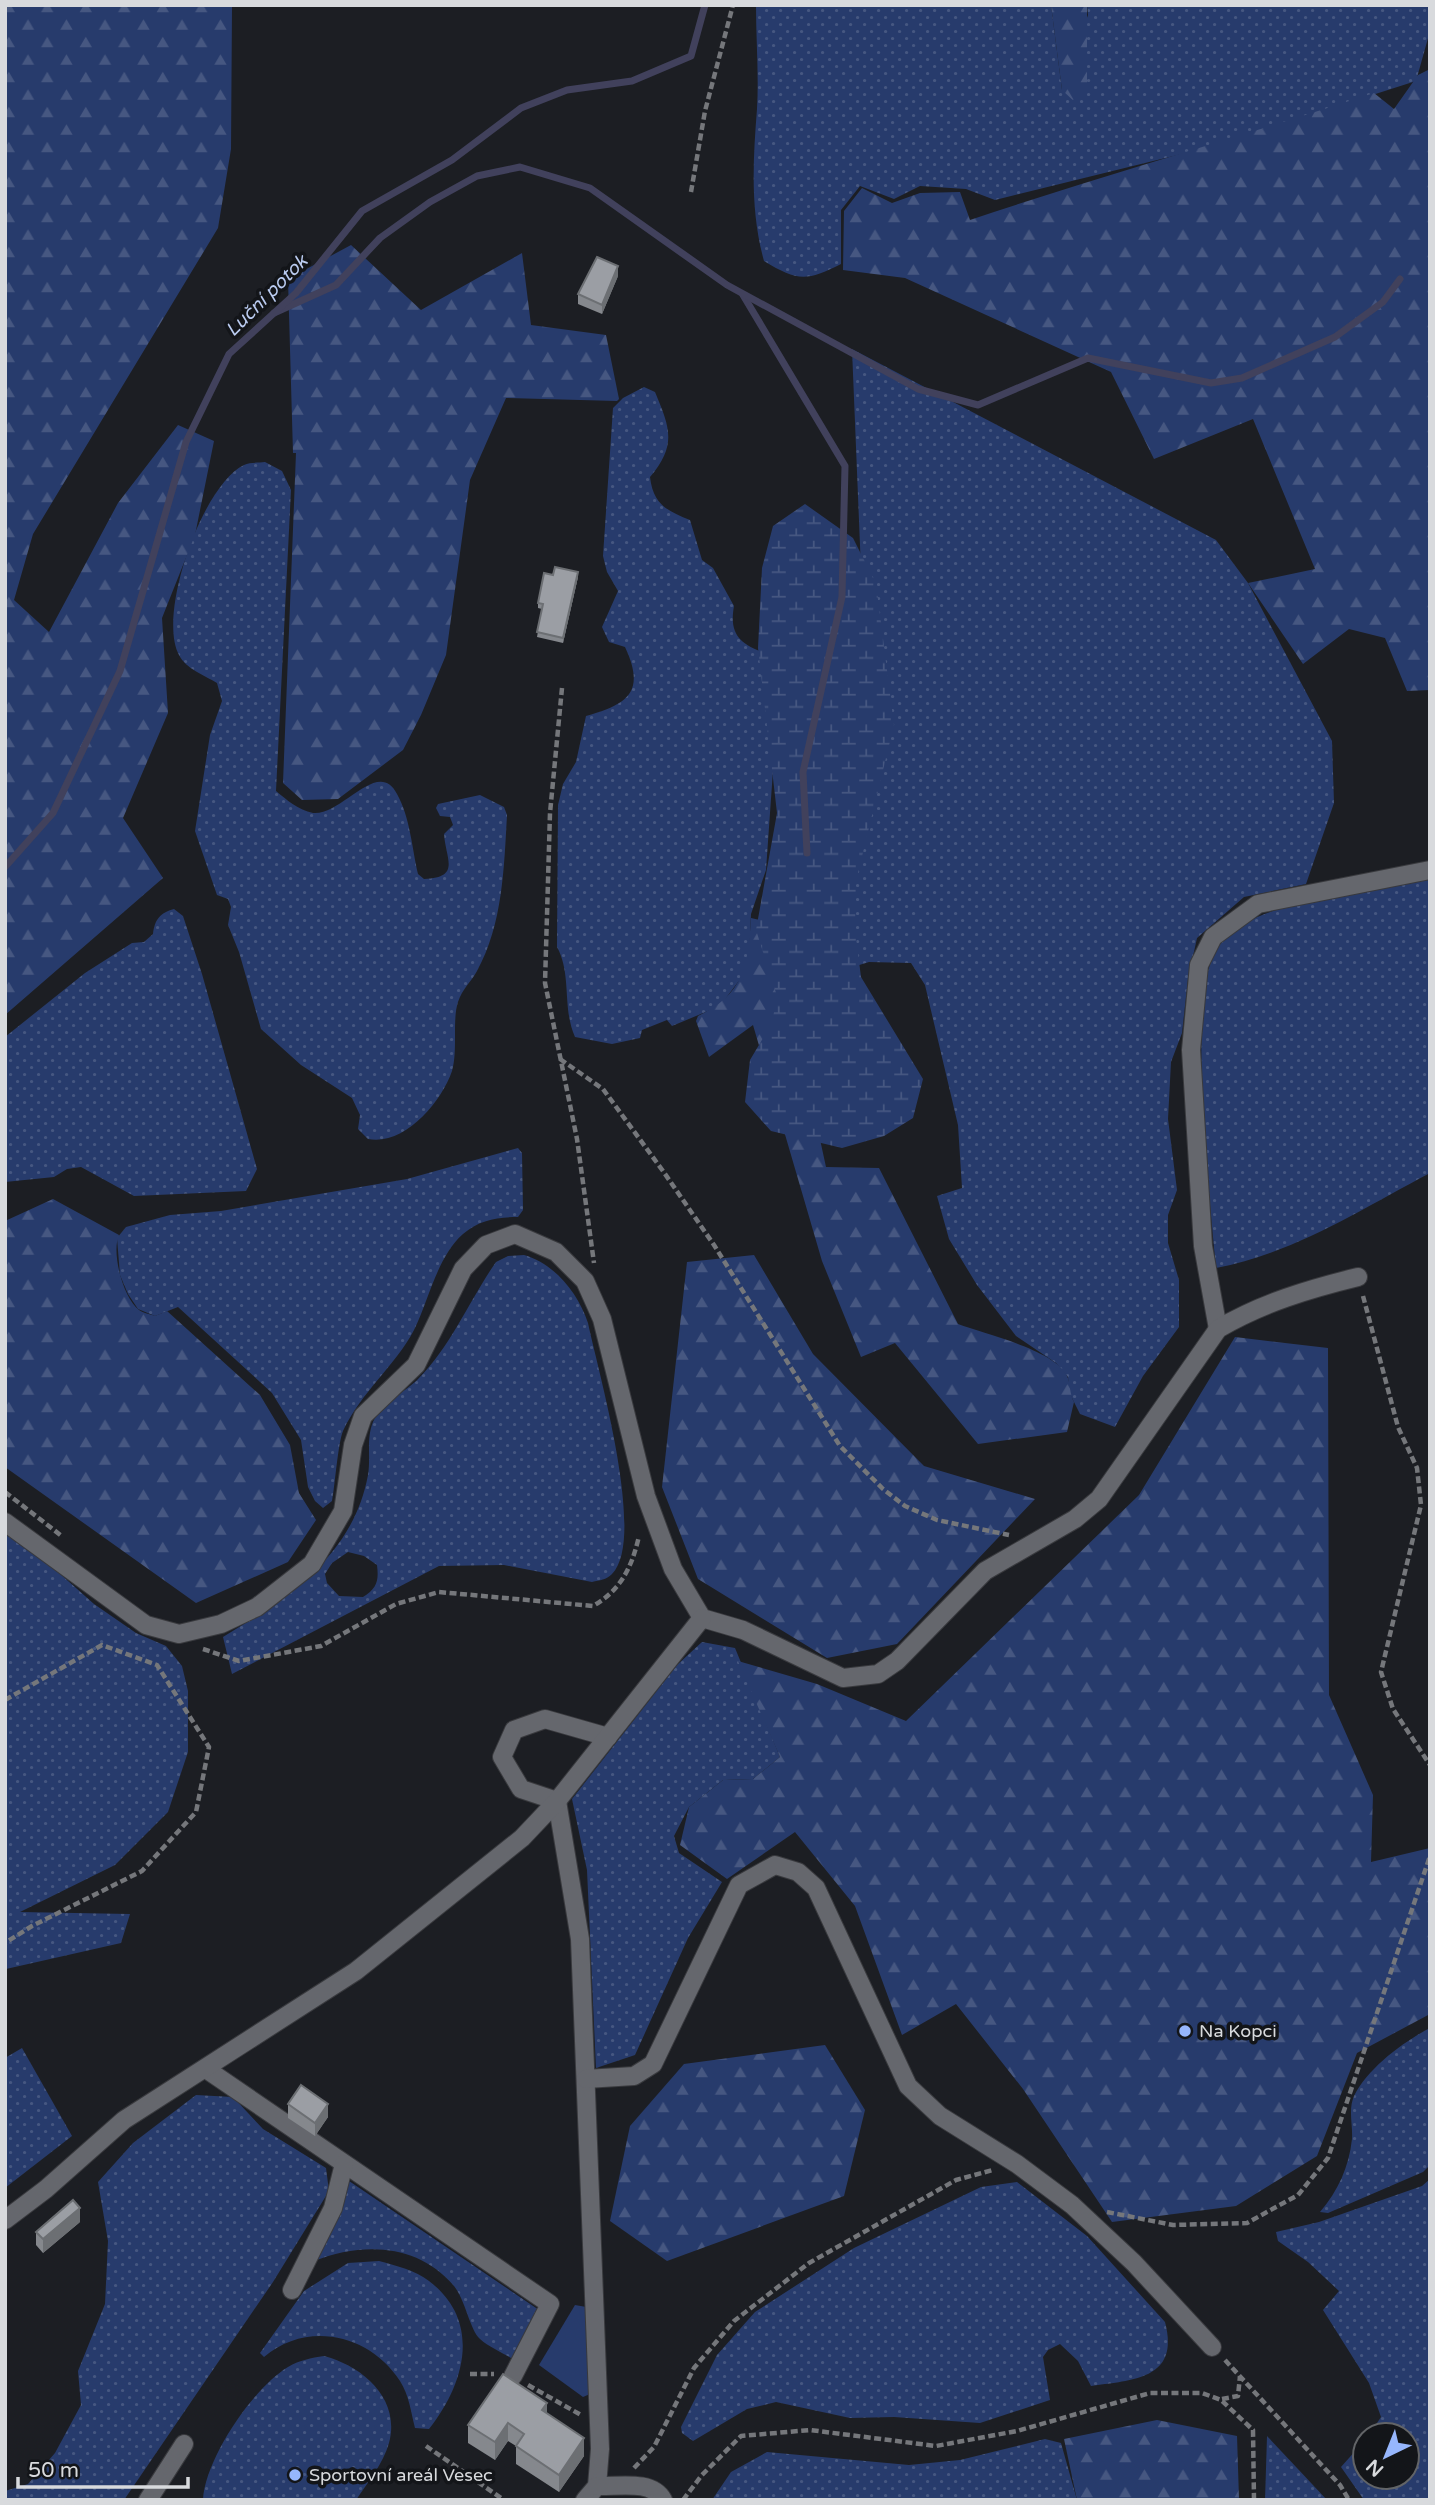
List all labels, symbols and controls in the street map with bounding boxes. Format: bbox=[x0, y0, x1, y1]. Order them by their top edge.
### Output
water label: Luční potok bbox=[221, 249, 313, 341]
place label: Na Kopci bbox=[1199, 2020, 1277, 2042]
marker: Na Kopci bbox=[1177, 2023, 1193, 2039]
north arrow bbox=[1351, 2421, 1421, 2491]
scale bar bbox=[18, 2446, 187, 2490]
text: N bbox=[1362, 2454, 1388, 2481]
text: 50 m bbox=[28, 2458, 79, 2483]
place label: Sportovní areál Vesec bbox=[309, 2464, 493, 2486]
marker: Sportovní areál Vesec bbox=[287, 2467, 303, 2483]

